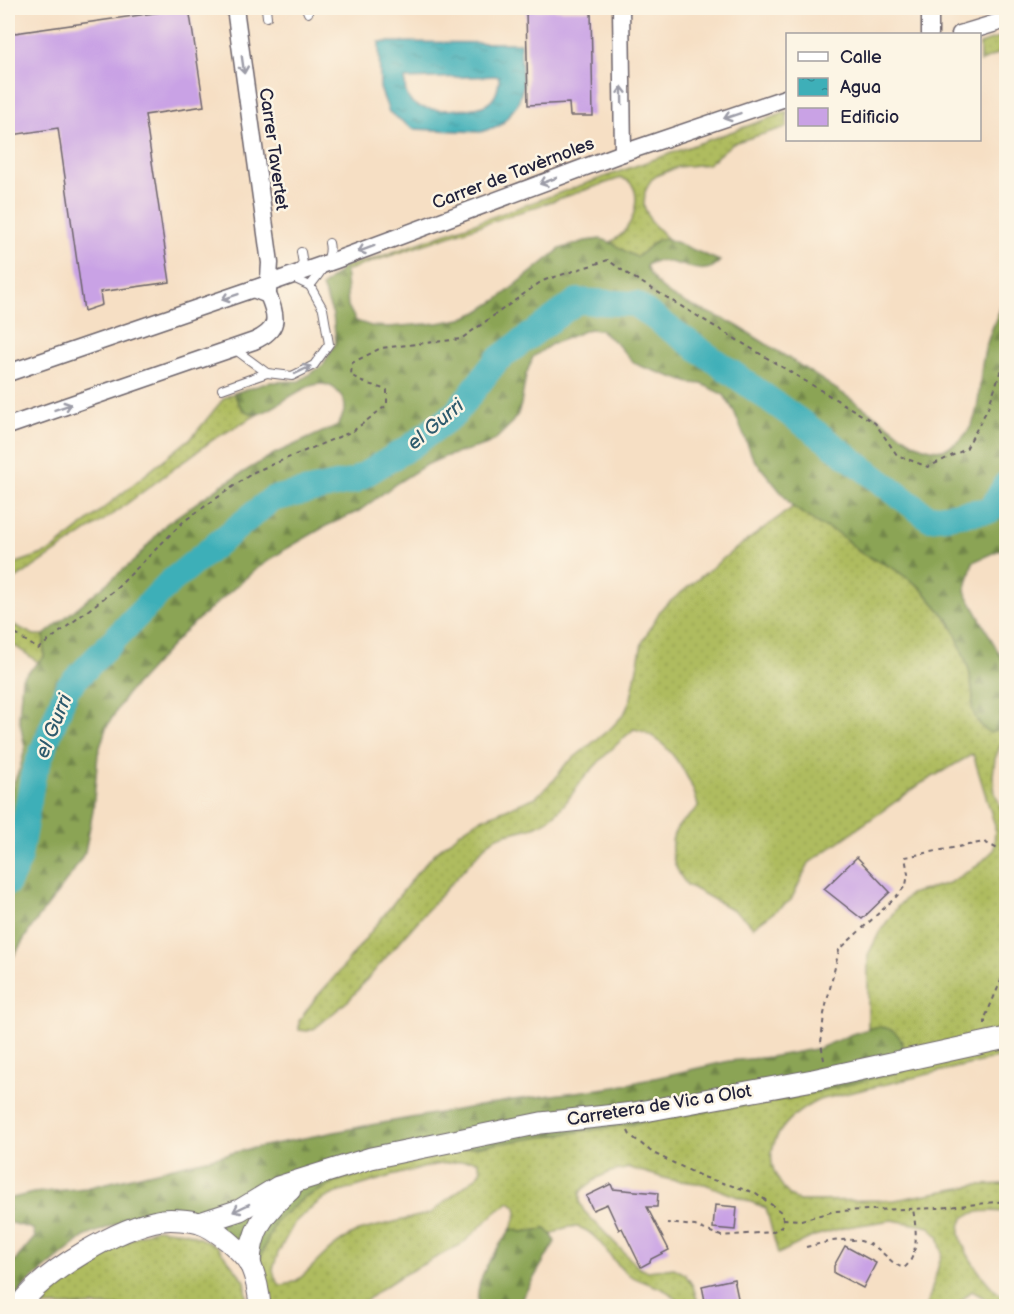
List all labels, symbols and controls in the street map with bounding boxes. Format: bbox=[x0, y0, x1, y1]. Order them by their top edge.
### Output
legend bbox=[786, 33, 981, 141]
text: Calle bbox=[840, 47, 882, 68]
one-way arrow bbox=[237, 55, 248, 75]
text: Agua bbox=[840, 77, 881, 98]
one-way arrow bbox=[616, 85, 628, 105]
street label: Carrer Tavertet bbox=[255, 87, 293, 212]
text: Edificio bbox=[840, 107, 899, 128]
one-way arrow bbox=[723, 111, 742, 122]
street label: Carrer de Tavèrnoles bbox=[429, 133, 597, 214]
one-way arrow bbox=[539, 176, 558, 187]
one-way arrow bbox=[357, 245, 375, 256]
one-way arrow bbox=[221, 292, 240, 303]
one-way arrow bbox=[293, 364, 311, 376]
water label: el Gurri bbox=[402, 393, 470, 455]
one-way arrow bbox=[53, 400, 72, 411]
water label: el Gurri bbox=[30, 690, 78, 762]
street label: Carretera de Vic a Olot bbox=[565, 1080, 753, 1130]
one-way arrow bbox=[233, 1203, 251, 1215]

